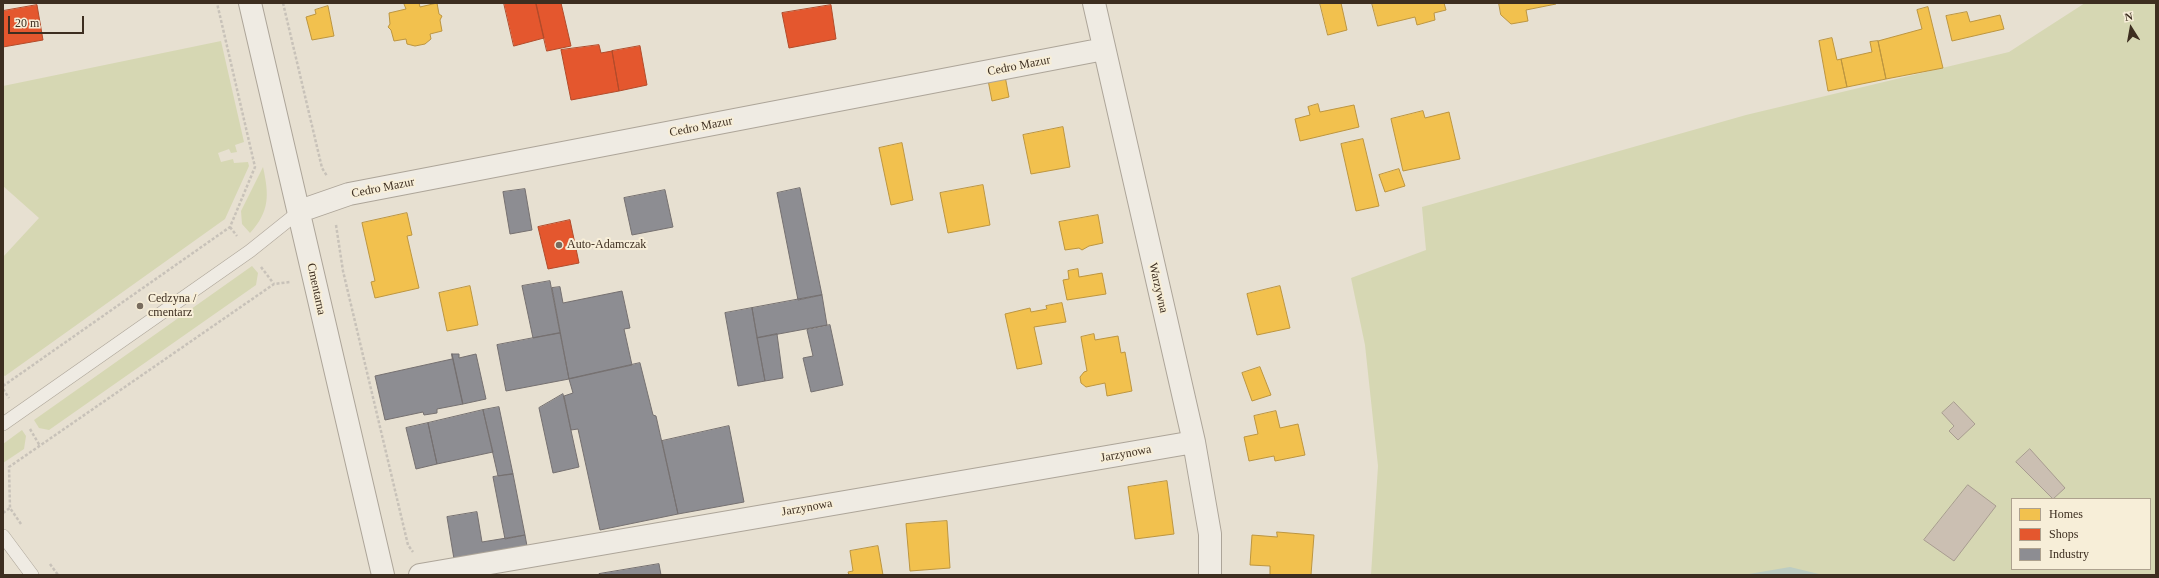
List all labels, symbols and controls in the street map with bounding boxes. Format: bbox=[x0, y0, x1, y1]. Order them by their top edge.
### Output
scale bar bbox=[10, 8, 86, 34]
north arrow bbox=[2111, 8, 2151, 48]
text: N bbox=[2124, 10, 2134, 23]
text: 20 m bbox=[15, 16, 39, 30]
street label: Cedro Mazur bbox=[986, 53, 1052, 79]
street label: Cedro Mazur bbox=[668, 114, 734, 140]
street label: Cedro Mazur bbox=[350, 175, 416, 201]
place label: Auto-Adamczak bbox=[567, 238, 646, 252]
marker: Auto-Adamczak bbox=[554, 240, 564, 250]
street label: Cmentarna bbox=[303, 262, 329, 316]
street label: Warzywna bbox=[1145, 262, 1171, 314]
place label: Cedzyna / cmentarz bbox=[148, 292, 196, 320]
marker: Cedzyna / cmentarz bbox=[135, 301, 145, 311]
street label: Jarzynowa bbox=[1099, 442, 1153, 466]
street label: Jarzynowa bbox=[780, 496, 834, 520]
legend bbox=[2011, 498, 2151, 570]
text: Homes bbox=[2049, 507, 2083, 521]
text: Shops bbox=[2049, 527, 2078, 541]
text: Industry bbox=[2049, 547, 2089, 561]

